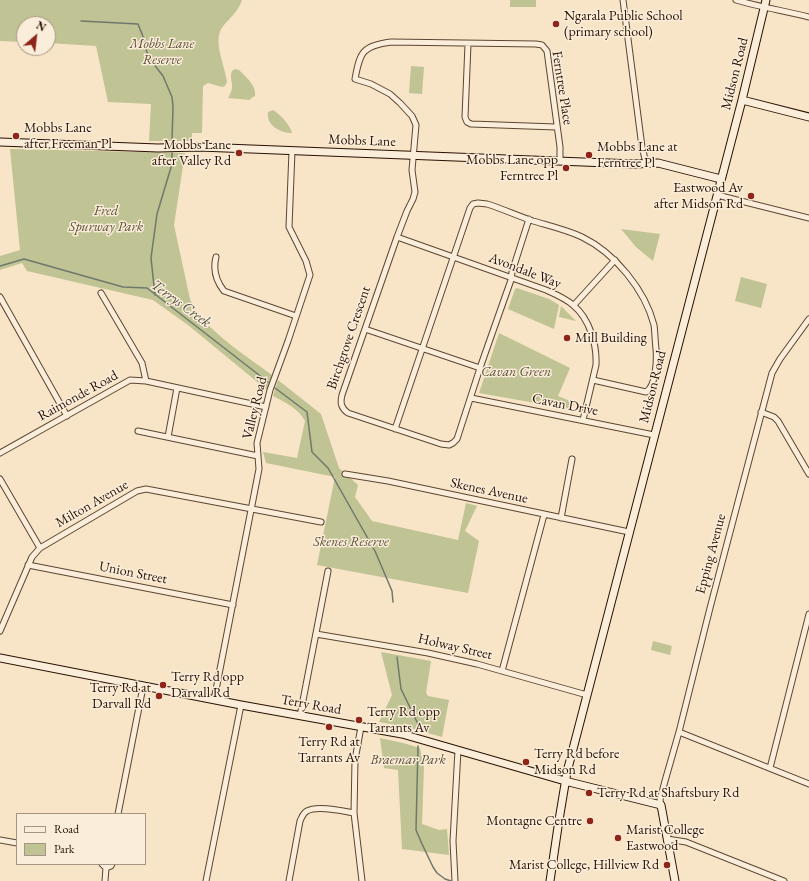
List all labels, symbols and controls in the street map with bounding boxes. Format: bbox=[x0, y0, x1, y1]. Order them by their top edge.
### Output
place label: Ngarala Public School (primary school) bbox=[564, 8, 683, 40]
north arrow bbox=[16, 16, 56, 56]
text: N bbox=[34, 18, 48, 35]
marker: Ngarala Public School (primary school) bbox=[551, 19, 561, 29]
park label: Mobbs Lane Reserve bbox=[130, 36, 194, 68]
street label: Midson Road bbox=[718, 36, 752, 112]
street label: Ferntree Place bbox=[548, 50, 576, 126]
place label: Mobbs Lane after Freeman Pl bbox=[24, 120, 112, 152]
marker: Mobbs Lane after Freeman Pl bbox=[11, 131, 21, 141]
street label: Mobbs Lane bbox=[328, 131, 396, 151]
place label: Mobbs Lane after Valley Rd bbox=[152, 137, 231, 170]
place label: Mobbs Lane at Ferntree Pl bbox=[597, 139, 677, 172]
marker: Mobbs Lane after Valley Rd bbox=[234, 148, 244, 158]
marker: Mobbs Lane at Ferntree Pl bbox=[584, 150, 594, 160]
place label: Mobbs Lane opp Ferntree Pl bbox=[466, 152, 558, 184]
marker: Mobbs Lane opp Ferntree Pl bbox=[561, 163, 571, 173]
place label: Eastwood Av after Midson Rd bbox=[654, 180, 743, 212]
marker: Eastwood Av after Midson Rd bbox=[746, 191, 756, 201]
park label: Fred Spurway Park bbox=[69, 203, 143, 236]
street label: Avondale Way bbox=[486, 250, 564, 292]
water label: Terrys Creek bbox=[147, 276, 215, 332]
street label: Birchgrove Crescent bbox=[323, 284, 375, 392]
place label: Mill Building bbox=[575, 330, 647, 346]
marker: Mill Building bbox=[562, 333, 572, 343]
street label: Midson Road bbox=[636, 349, 670, 425]
park label: Cavan Green bbox=[481, 364, 551, 380]
street label: Raimonde Road bbox=[35, 367, 121, 425]
street label: Valley Road bbox=[239, 375, 271, 441]
street label: Cavan Drive bbox=[531, 390, 599, 420]
street label: Skenes Avenue bbox=[449, 475, 529, 507]
street label: Milton Avenue bbox=[53, 476, 131, 532]
street label: Epping Avenue bbox=[692, 512, 730, 596]
park label: Skenes Reserve bbox=[313, 534, 389, 550]
street label: Union Street bbox=[98, 558, 168, 588]
street label: Holway Street bbox=[416, 630, 494, 664]
place label: Terry Rd opp Darvall Rd bbox=[171, 669, 244, 702]
place label: Terry Rd at Darvall Rd bbox=[89, 680, 151, 712]
marker: Terry Rd opp Darvall Rd bbox=[158, 680, 168, 690]
marker: Terry Rd at Darvall Rd bbox=[154, 691, 164, 701]
street label: Terry Road bbox=[280, 691, 342, 719]
place label: Terry Rd opp Tarrants Av bbox=[367, 704, 440, 736]
marker: Terry Rd opp Tarrants Av bbox=[354, 715, 364, 725]
marker: Terry Rd at Tarrants Av bbox=[324, 722, 334, 732]
place label: Terry Rd at Tarrants Av bbox=[298, 734, 360, 766]
place label: Terry Rd before Midson Rd bbox=[534, 746, 619, 778]
park label: Braemar Park bbox=[370, 752, 446, 768]
marker: Terry Rd before Midson Rd bbox=[521, 757, 531, 767]
place label: Terry Rd at Shaftsbury Rd bbox=[597, 785, 739, 801]
marker: Terry Rd at Shaftsbury Rd bbox=[584, 788, 594, 798]
legend bbox=[16, 813, 146, 865]
place label: Montagne Centre bbox=[486, 813, 582, 829]
marker: Montagne Centre bbox=[585, 816, 595, 826]
text: Road bbox=[54, 821, 79, 837]
place label: Marist College Eastwood bbox=[626, 822, 704, 854]
marker: Marist College Eastwood bbox=[613, 833, 623, 843]
text: Park bbox=[54, 841, 74, 857]
place label: Marist College, Hillview Rd bbox=[509, 857, 659, 873]
marker: Marist College, Hillview Rd bbox=[662, 860, 672, 870]

